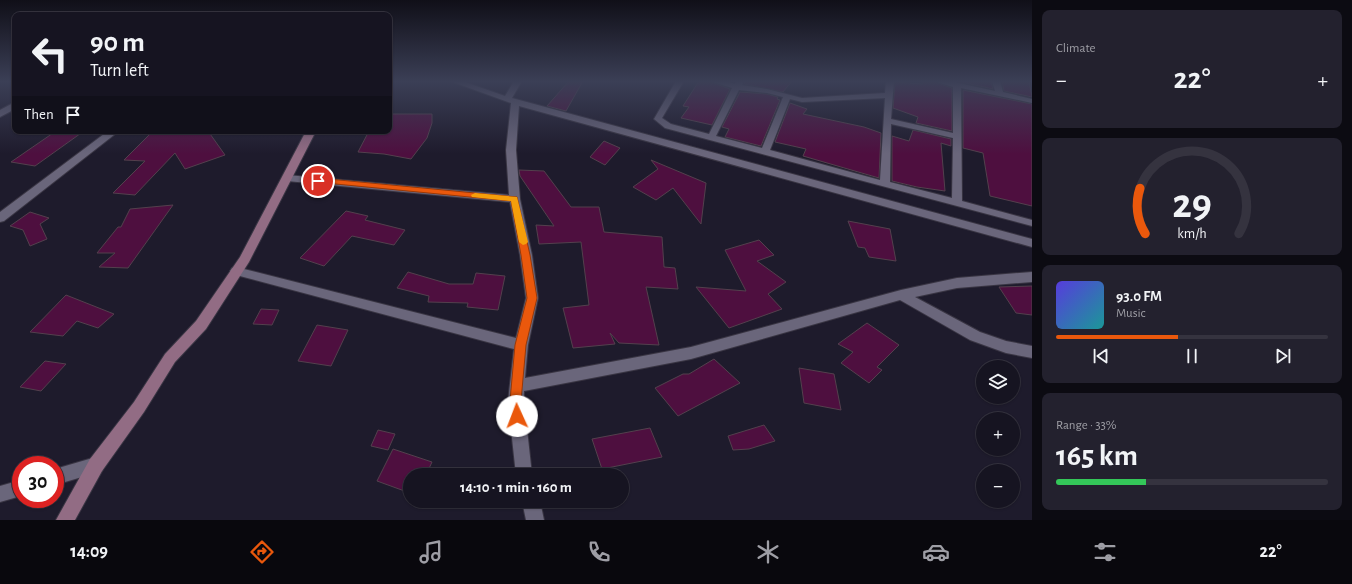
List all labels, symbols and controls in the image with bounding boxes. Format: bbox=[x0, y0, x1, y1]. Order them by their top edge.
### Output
icon: left bbox=[24, 28, 76, 80]
text: 90 m bbox=[90, 29, 145, 57]
text: Climate bbox=[1056, 42, 1095, 55]
text: Turn left bbox=[90, 62, 149, 80]
text: 22° bbox=[1173, 64, 1211, 94]
text: − bbox=[1056, 69, 1067, 91]
text: + bbox=[1317, 69, 1328, 91]
icon: arrive bbox=[62, 104, 84, 126]
text: Then bbox=[24, 107, 54, 122]
pin bbox=[301, 164, 335, 198]
icon: arrive bbox=[307, 170, 329, 192]
text: 29 bbox=[1172, 184, 1212, 225]
text: km/h bbox=[1177, 227, 1207, 241]
text: 93.0 FM bbox=[1116, 289, 1162, 304]
text: Music bbox=[1116, 307, 1146, 320]
icon: previous bbox=[1090, 345, 1112, 367]
icon: pause bbox=[1181, 345, 1203, 367]
icon: next bbox=[1272, 345, 1294, 367]
map controls bbox=[976, 360, 1020, 508]
button: layers bbox=[976, 360, 1020, 404]
position arrow bbox=[496, 395, 538, 437]
button: + bbox=[976, 412, 1020, 456]
text: Range · 33% bbox=[1056, 419, 1117, 432]
text: 165 km bbox=[1056, 441, 1138, 471]
speed limit sign: 30 bbox=[12, 456, 64, 508]
button: − bbox=[976, 464, 1020, 508]
text: 14:10 · 1 min · 160 m bbox=[460, 480, 572, 495]
icon: directions bbox=[248, 538, 276, 566]
icon: music bbox=[417, 538, 445, 566]
icon: phone bbox=[585, 538, 613, 566]
icon: climate bbox=[754, 538, 782, 566]
icon: car bbox=[922, 538, 950, 566]
icon: filters bbox=[1091, 538, 1119, 566]
text: 14:09 bbox=[70, 543, 108, 561]
text: 22° bbox=[1259, 543, 1282, 561]

